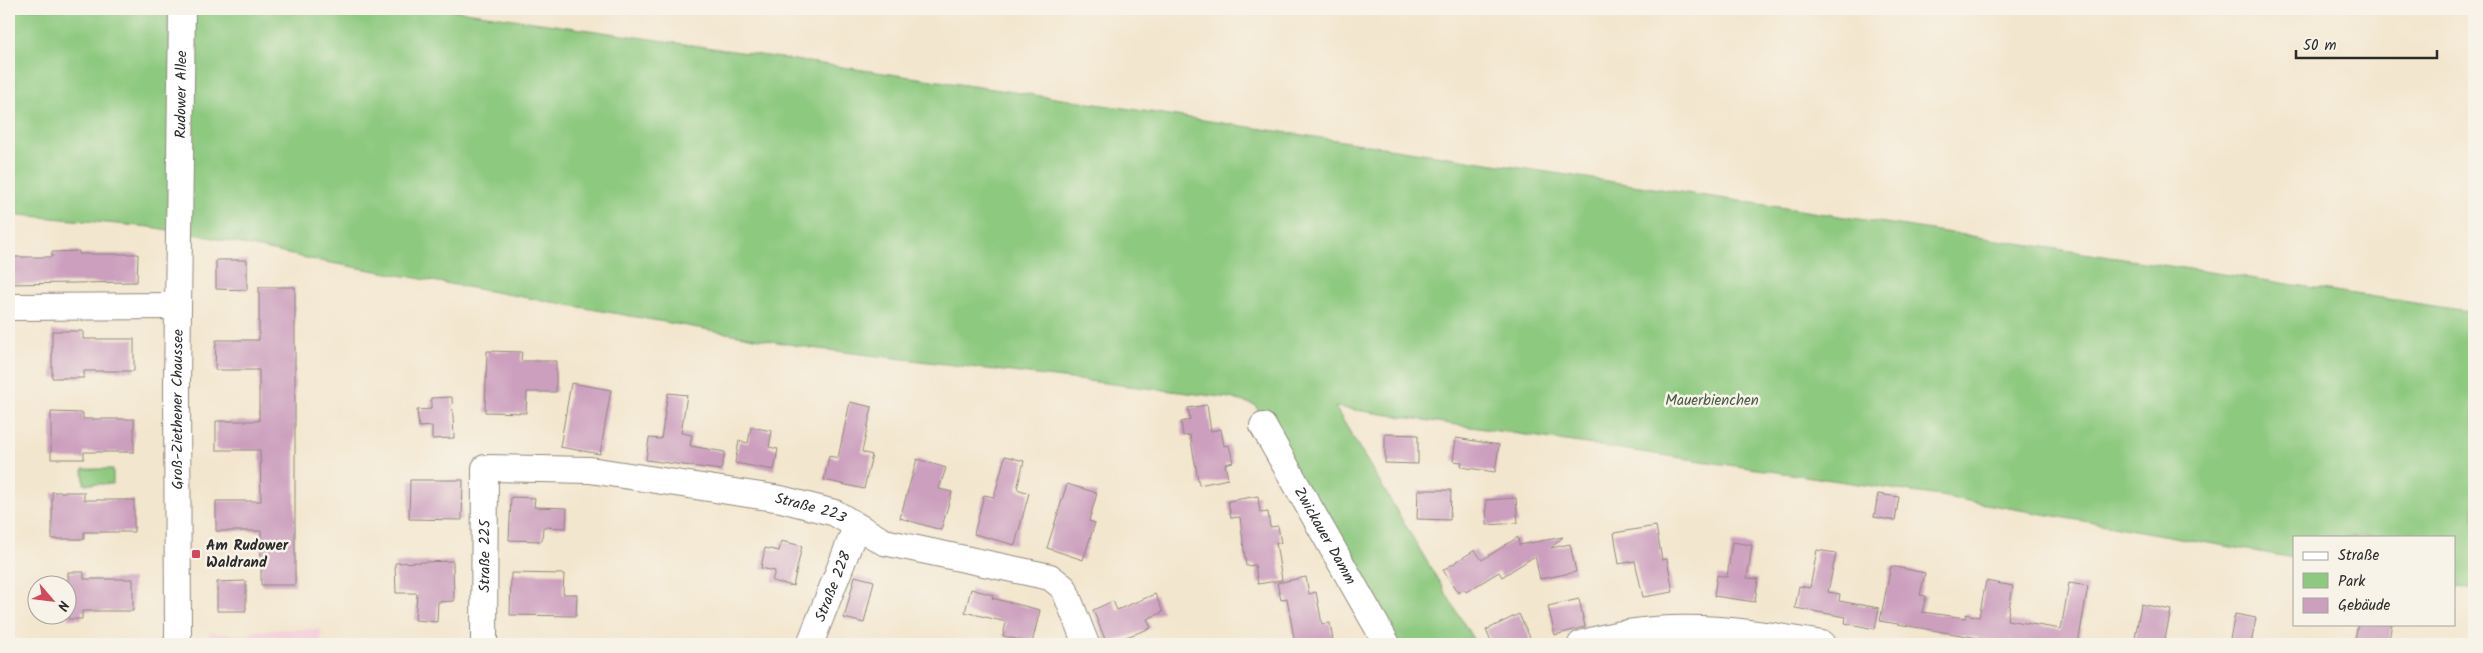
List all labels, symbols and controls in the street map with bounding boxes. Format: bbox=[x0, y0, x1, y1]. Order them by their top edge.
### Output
scale bar bbox=[2296, 28, 2437, 60]
text: 50 m bbox=[2303, 34, 2337, 58]
street label: Rudower Allee bbox=[169, 50, 194, 139]
street label: Groß-Ziethener Chaussee bbox=[166, 329, 191, 490]
park label: Mauerbienchen bbox=[1665, 389, 1759, 413]
street label: Zwickauer Damm bbox=[1287, 483, 1362, 590]
street label: Straße 223 bbox=[773, 487, 851, 530]
street label: Straße 225 bbox=[473, 519, 498, 593]
place label: Am Rudower Waldrand bbox=[206, 534, 289, 575]
legend bbox=[2293, 536, 2456, 626]
text: Straße bbox=[2338, 544, 2380, 568]
street label: Straße 228 bbox=[809, 547, 859, 625]
marker: Am Rudower Waldrand bbox=[190, 548, 202, 560]
text: Park bbox=[2338, 570, 2366, 594]
north arrow bbox=[28, 576, 78, 626]
text: Gebäude bbox=[2338, 594, 2391, 618]
text: N bbox=[51, 597, 74, 615]

